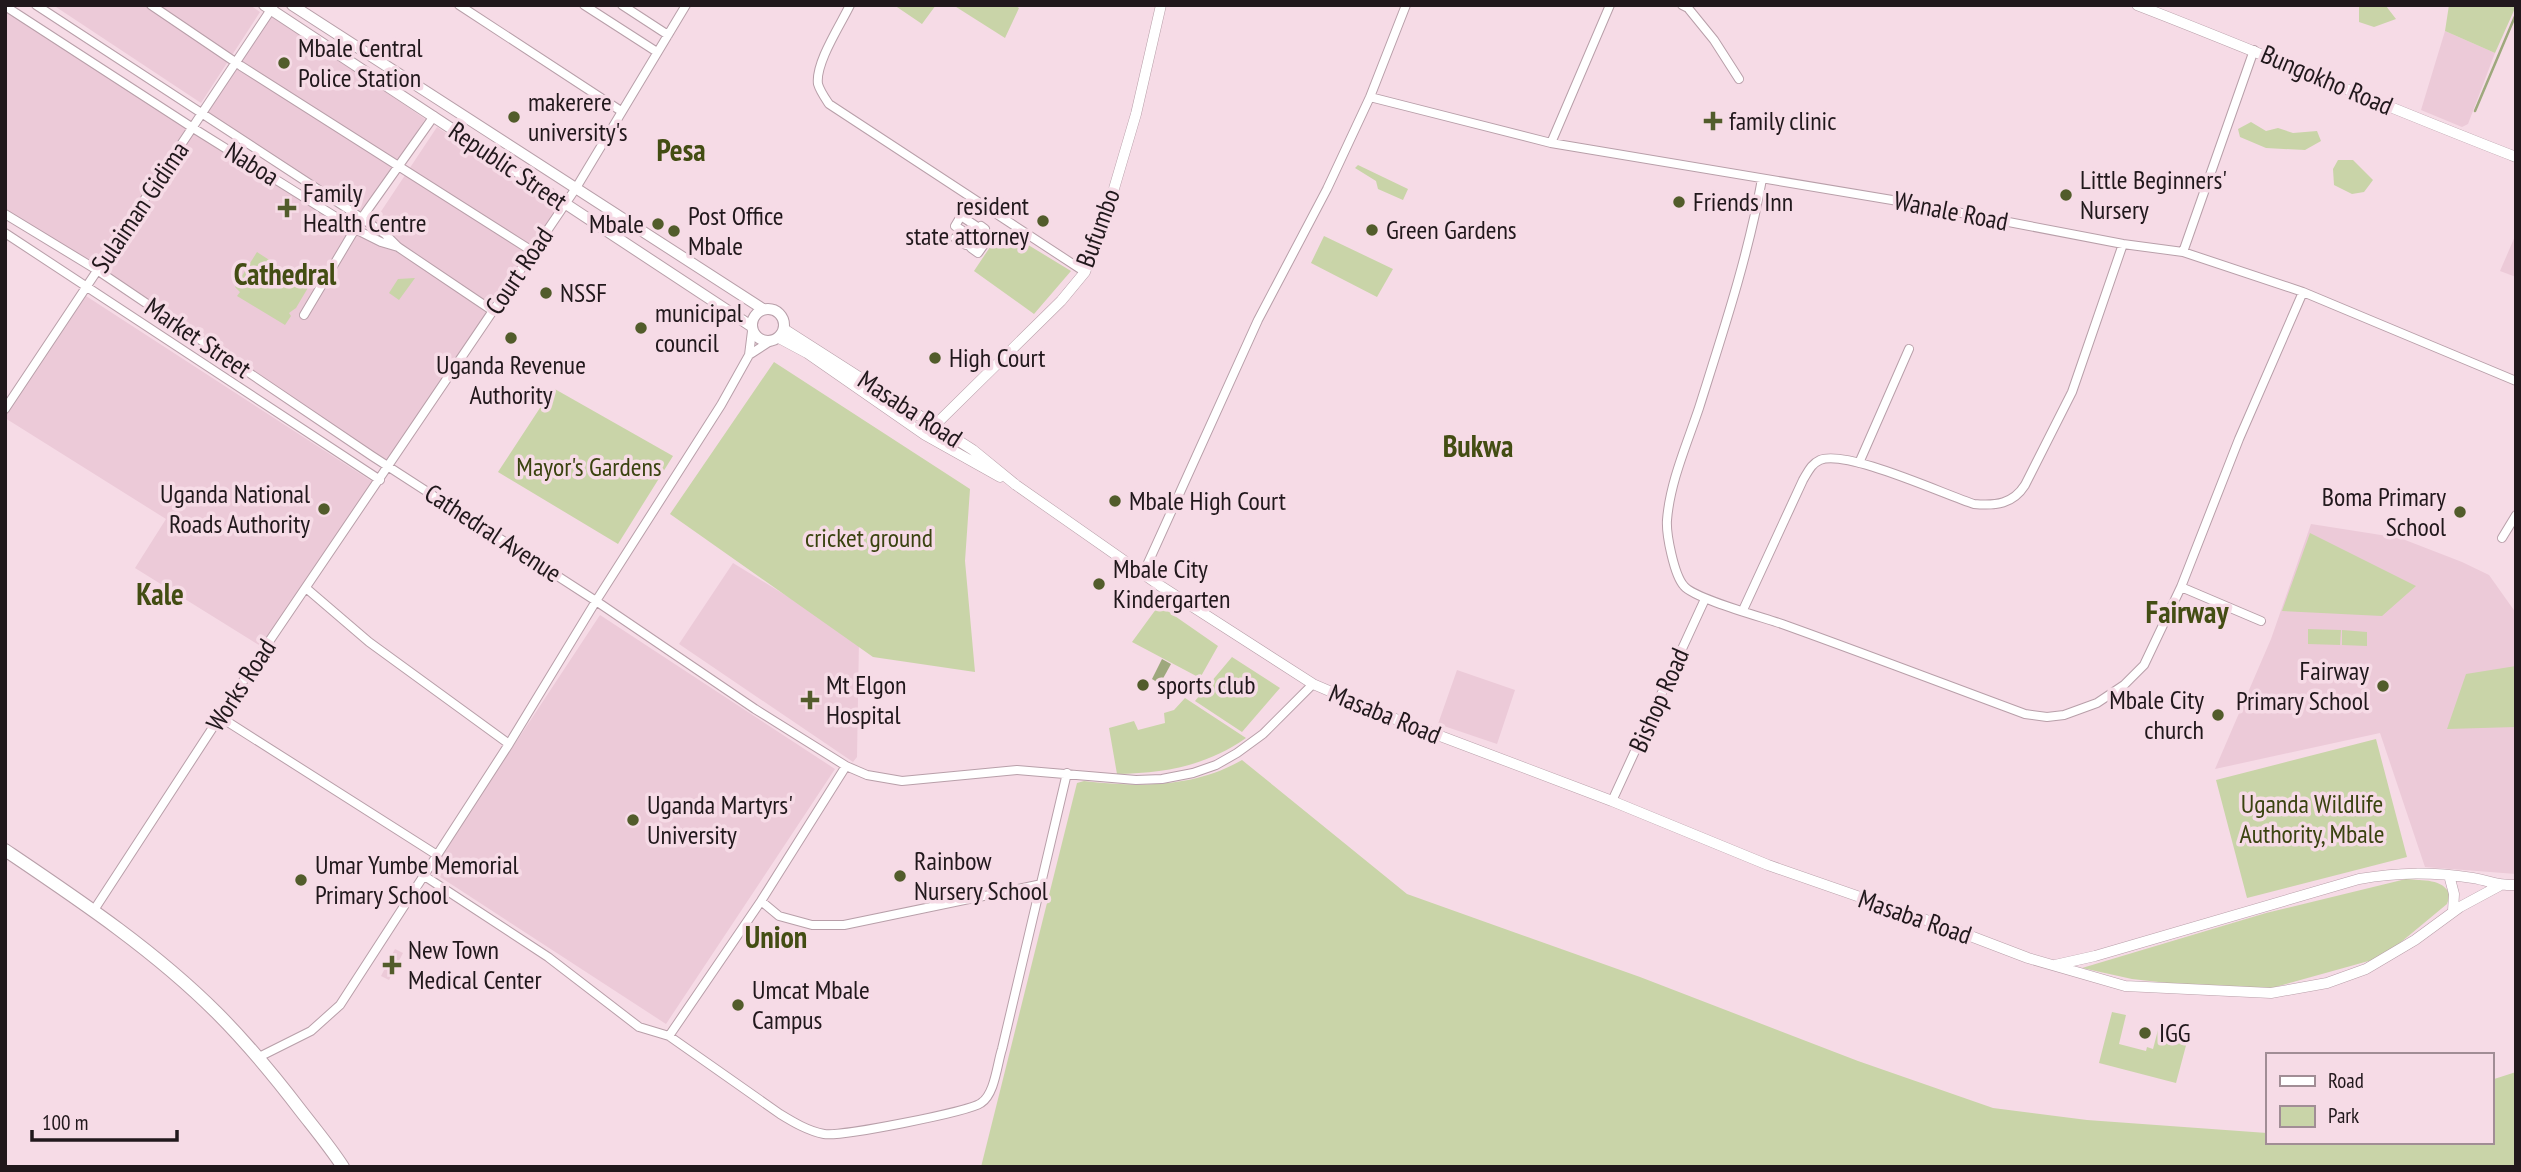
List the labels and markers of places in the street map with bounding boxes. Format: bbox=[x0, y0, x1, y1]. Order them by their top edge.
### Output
place label: Mbale Central Police Station bbox=[298, 31, 423, 94]
marker: Mbale Central Police Station bbox=[276, 55, 292, 71]
place label: makerere university's bbox=[528, 85, 628, 148]
place label: family clinic bbox=[1729, 104, 1837, 137]
marker: makerere university's bbox=[506, 109, 522, 125]
marker: family clinic bbox=[1703, 111, 1723, 131]
place label: Little Beginners' Nursery bbox=[2080, 163, 2227, 226]
place label: Family Health Centre bbox=[303, 176, 427, 239]
place label: Friends Inn bbox=[1693, 185, 1793, 218]
marker: Little Beginners' Nursery bbox=[2058, 187, 2074, 203]
place label: resident state attorney bbox=[905, 189, 1029, 252]
marker: Friends Inn bbox=[1671, 194, 1687, 210]
marker: Family Health Centre bbox=[277, 198, 297, 218]
place label: Post Office Mbale bbox=[688, 199, 784, 262]
place label: Mbale bbox=[589, 207, 644, 240]
marker: resident state attorney bbox=[1035, 213, 1051, 229]
place label: Green Gardens bbox=[1386, 213, 1517, 246]
marker: Mbale bbox=[650, 216, 666, 232]
marker: Green Gardens bbox=[1364, 222, 1380, 238]
marker: Post Office Mbale bbox=[666, 223, 682, 239]
place label: NSSF bbox=[560, 276, 607, 309]
marker: NSSF bbox=[538, 285, 554, 301]
place label: municipal council bbox=[655, 296, 743, 359]
marker: municipal council bbox=[633, 320, 649, 336]
marker: Uganda Revenue Authority bbox=[503, 330, 519, 346]
place label: High Court bbox=[949, 341, 1045, 374]
place label: Uganda Revenue Authority bbox=[436, 348, 586, 411]
marker: High Court bbox=[927, 350, 943, 366]
place label: Uganda National Roads Authority bbox=[160, 477, 310, 540]
place label: Boma Primary School bbox=[2322, 480, 2446, 543]
place label: Mbale High Court bbox=[1129, 484, 1286, 517]
marker: Mbale High Court bbox=[1107, 493, 1123, 509]
marker: Uganda National Roads Authority bbox=[316, 501, 332, 517]
marker: Boma Primary School bbox=[2452, 504, 2468, 520]
place label: Mbale City Kindergarten bbox=[1113, 552, 1230, 615]
marker: Mbale City Kindergarten bbox=[1091, 576, 1107, 592]
place label: Fairway Primary School bbox=[2236, 654, 2369, 717]
place label: Mt Elgon Hospital bbox=[826, 668, 906, 731]
place label: sports club bbox=[1157, 668, 1255, 701]
marker: sports club bbox=[1135, 677, 1151, 693]
marker: Fairway Primary School bbox=[2375, 678, 2391, 694]
place label: Mbale City church bbox=[2109, 683, 2204, 746]
marker: Mt Elgon Hospital bbox=[800, 690, 820, 710]
marker: Mbale City church bbox=[2210, 707, 2226, 723]
place label: Uganda Martyrs' University bbox=[647, 788, 793, 851]
marker: Uganda Martyrs' University bbox=[625, 812, 641, 828]
place label: Rainbow Nursery School bbox=[914, 844, 1048, 907]
place label: Umar Yumbe Memorial Primary School bbox=[315, 848, 519, 911]
marker: Rainbow Nursery School bbox=[892, 868, 908, 884]
marker: Umar Yumbe Memorial Primary School bbox=[293, 872, 309, 888]
place label: New Town Medical Center bbox=[408, 933, 542, 996]
marker: New Town Medical Center bbox=[382, 955, 402, 975]
place label: Umcat Mbale Campus bbox=[752, 973, 870, 1036]
marker: Umcat Mbale Campus bbox=[730, 997, 746, 1013]
place label: IGG bbox=[2159, 1016, 2191, 1049]
marker: IGG bbox=[2137, 1025, 2153, 1041]

